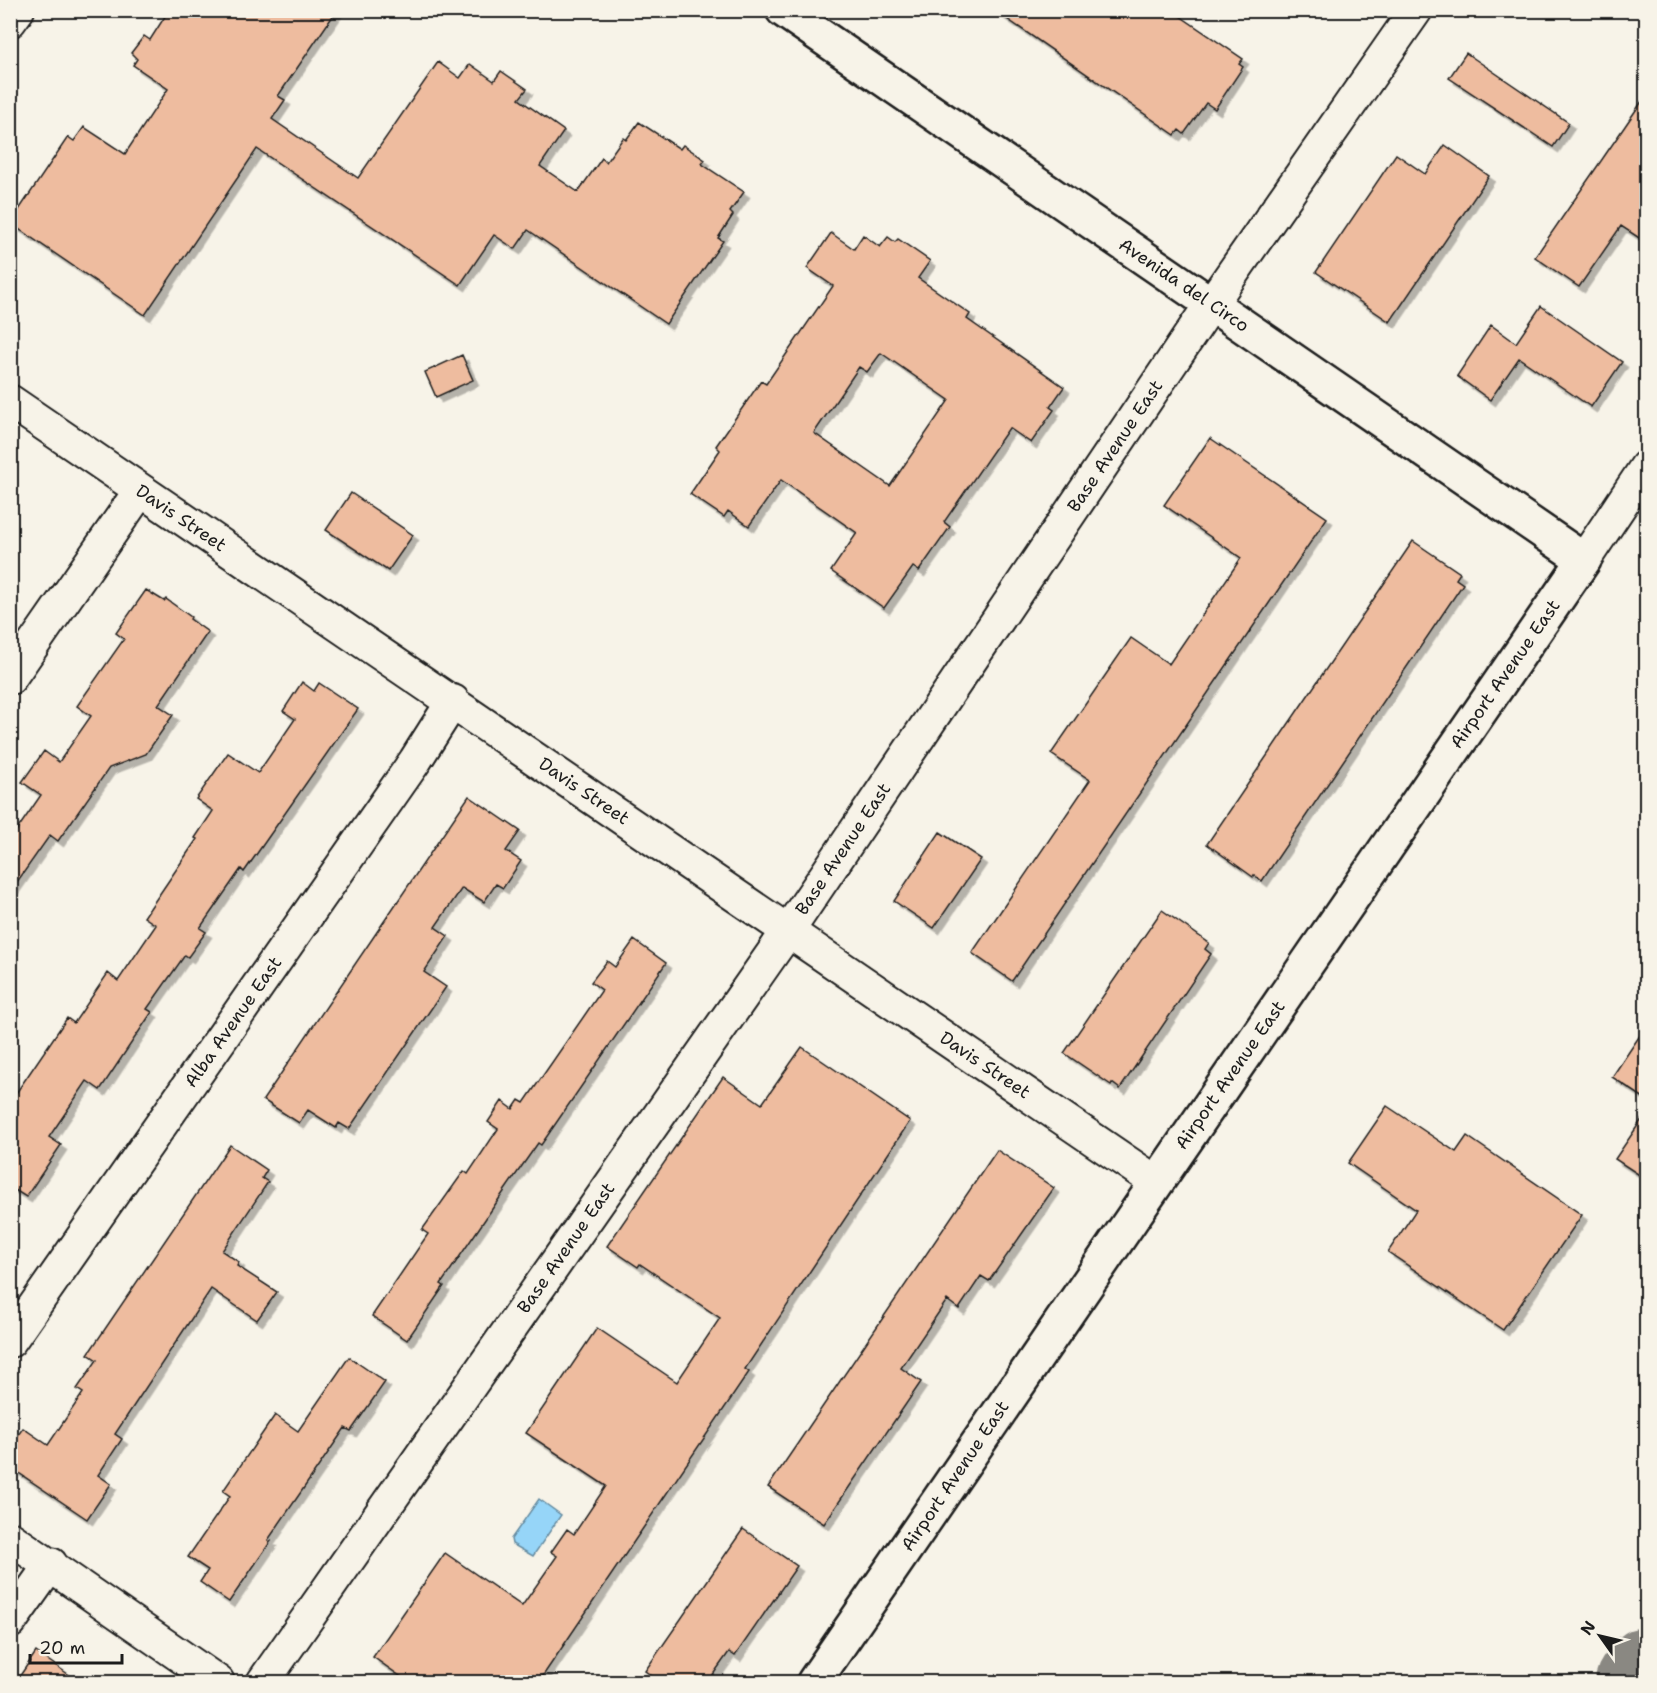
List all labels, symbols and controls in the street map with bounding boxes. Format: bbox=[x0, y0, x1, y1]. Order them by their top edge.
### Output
street label: Avenida del Circo bbox=[1114, 232, 1254, 338]
street label: Base Avenue East bbox=[1062, 375, 1168, 517]
street label: Davis Street bbox=[131, 479, 231, 557]
street label: Airport Avenue East bbox=[1444, 595, 1566, 753]
street label: Davis Street bbox=[534, 752, 634, 830]
street label: Base Avenue East bbox=[790, 778, 896, 920]
street label: Alba Avenue East bbox=[179, 952, 287, 1092]
street label: Airport Avenue East bbox=[1169, 996, 1291, 1154]
street label: Davis Street bbox=[935, 1026, 1035, 1104]
street label: Base Avenue East bbox=[512, 1178, 620, 1318]
street label: Airport Avenue East bbox=[896, 1396, 1014, 1556]
north arrow bbox=[1570, 1606, 1630, 1666]
text: N bbox=[1576, 1617, 1600, 1639]
scale bar bbox=[30, 1627, 122, 1665]
text: 20 m bbox=[39, 1636, 85, 1660]

